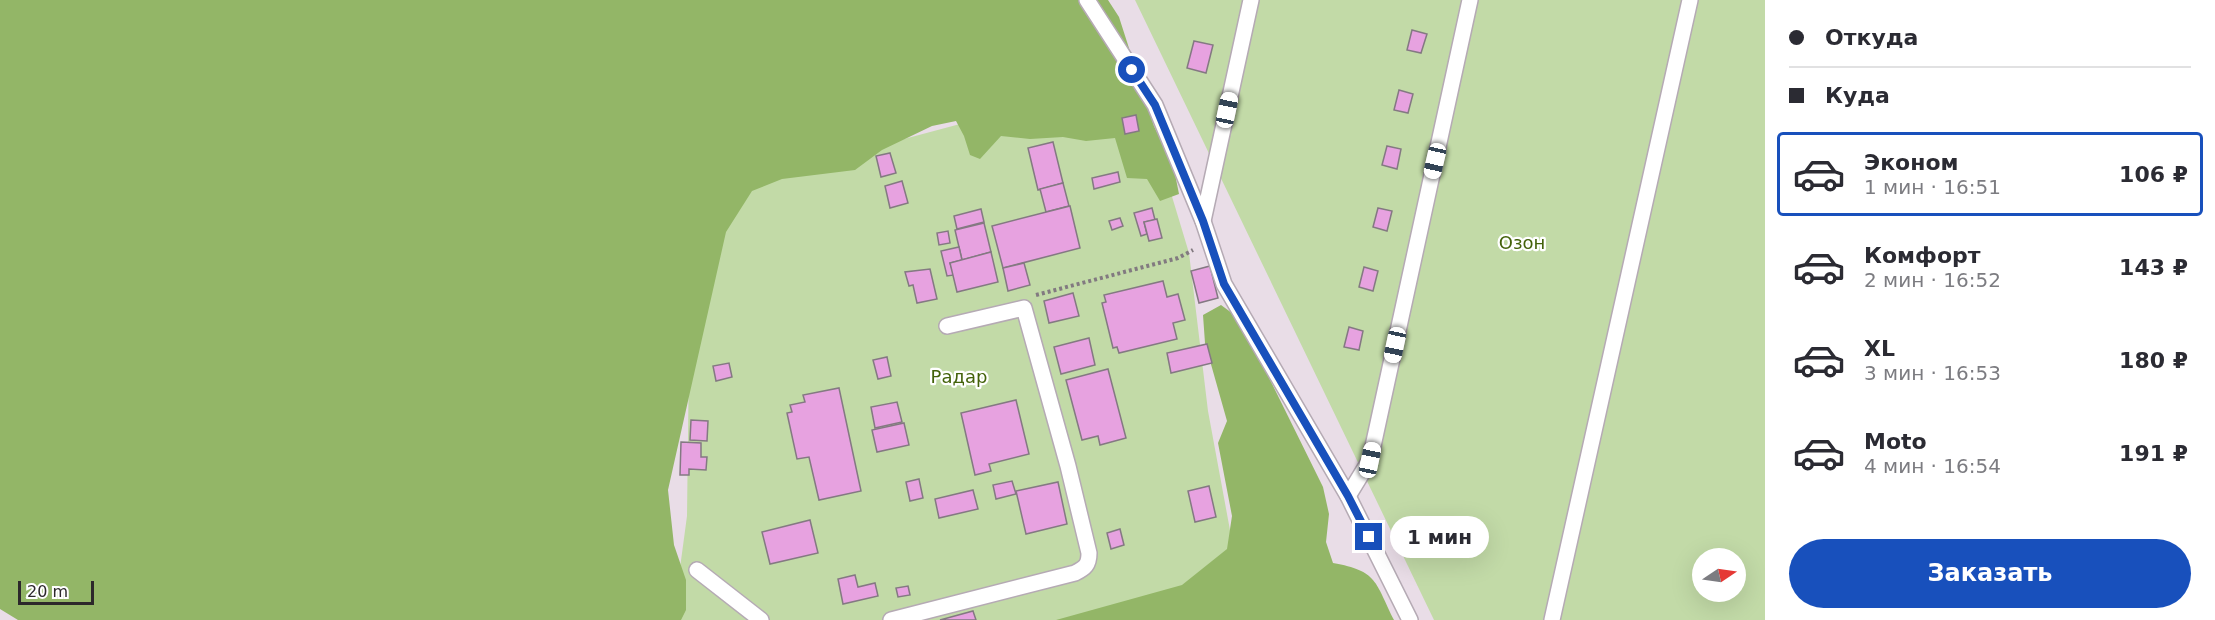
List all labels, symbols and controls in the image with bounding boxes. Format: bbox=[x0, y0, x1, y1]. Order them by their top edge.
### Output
text: Откуда bbox=[1825, 25, 1918, 50]
route start bbox=[1118, 56, 1145, 83]
text: Куда bbox=[1825, 83, 1890, 108]
car bbox=[1214, 91, 1240, 129]
car bbox=[1422, 141, 1448, 181]
icon: car bbox=[1792, 147, 1846, 201]
text: Эконом bbox=[1864, 150, 1959, 175]
text: 106 ₽ bbox=[2119, 162, 2188, 187]
text: 1 мин · 16:51 bbox=[1864, 175, 2001, 199]
park label: Озон bbox=[1499, 232, 1545, 253]
icon: car bbox=[1792, 240, 1846, 294]
text: Комфорт bbox=[1864, 243, 1981, 268]
text: 143 ₽ bbox=[2119, 255, 2188, 280]
text: 2 мин · 16:52 bbox=[1864, 268, 2001, 292]
car bbox=[1382, 326, 1408, 364]
icon: car bbox=[1792, 333, 1846, 387]
text: XL bbox=[1864, 336, 1895, 361]
text: 180 ₽ bbox=[2119, 348, 2188, 373]
text: 3 мин · 16:53 bbox=[1864, 361, 2001, 385]
park label: Радар bbox=[931, 366, 987, 387]
icon: car bbox=[1792, 426, 1846, 480]
text: Moto bbox=[1864, 429, 1927, 454]
car bbox=[1357, 441, 1383, 479]
text: 191 ₽ bbox=[2119, 441, 2188, 466]
text: 4 мин · 16:54 bbox=[1864, 454, 2001, 478]
callout: 1 мин bbox=[1390, 516, 1489, 558]
route end bbox=[1355, 523, 1382, 550]
text: 1 мин bbox=[1407, 525, 1472, 549]
button: Заказать bbox=[1789, 539, 2191, 608]
north arrow bbox=[1692, 548, 1746, 602]
map controls bbox=[1692, 548, 1746, 602]
scale bar bbox=[18, 578, 94, 606]
text: 20 m bbox=[27, 582, 68, 601]

